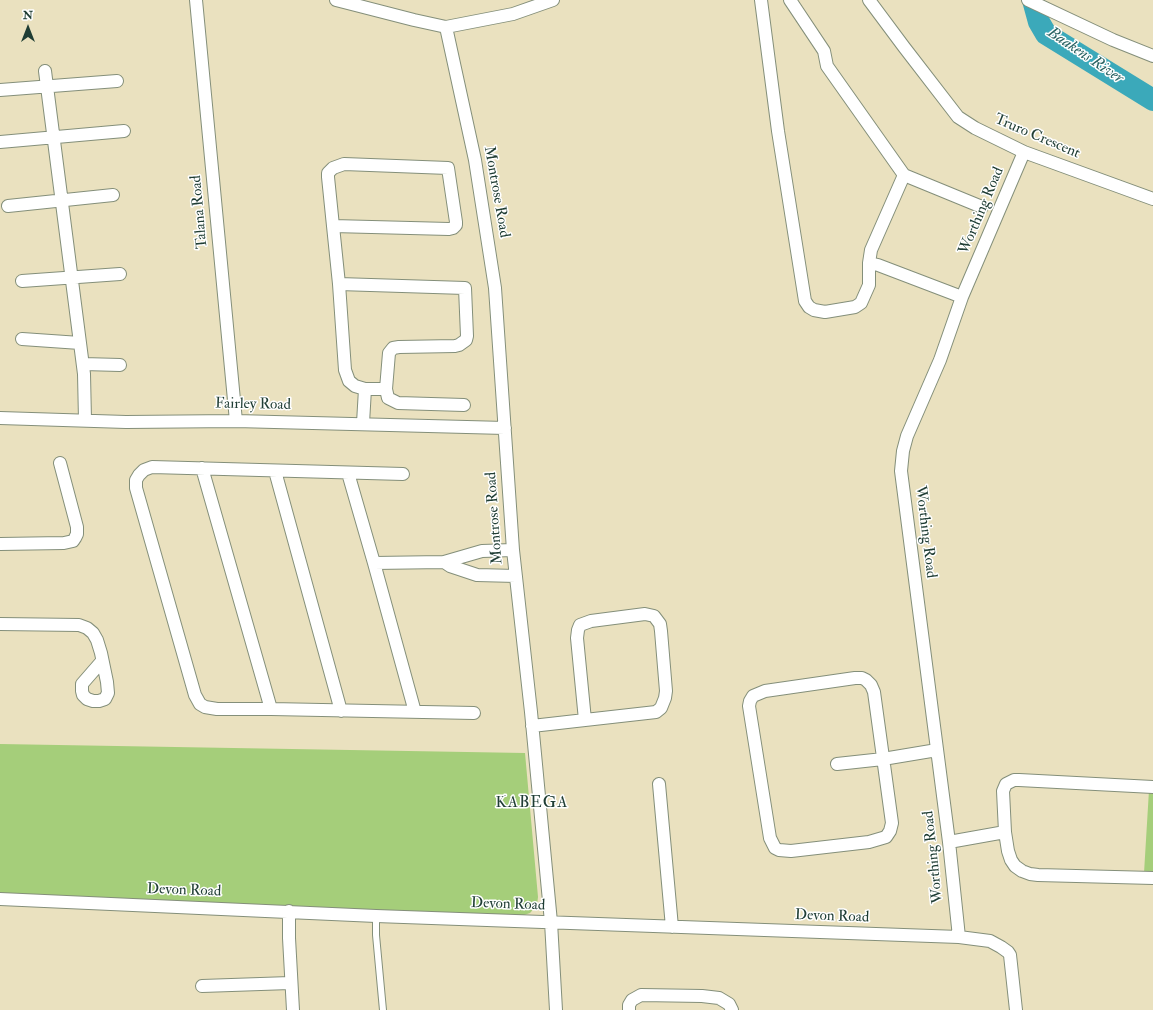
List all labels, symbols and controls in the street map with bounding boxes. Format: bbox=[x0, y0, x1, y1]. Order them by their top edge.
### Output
north arrow bbox=[8, 8, 48, 48]
text: N bbox=[23, 9, 33, 22]
water label: Baakens River bbox=[1043, 24, 1127, 88]
street label: Truro Crescent bbox=[991, 111, 1083, 163]
street label: Montrose Road bbox=[479, 145, 513, 239]
street label: Worthing Road bbox=[956, 165, 1008, 257]
street label: Talana Road bbox=[188, 174, 212, 250]
street label: Fairley Road bbox=[215, 395, 291, 415]
street label: Montrose Road bbox=[483, 471, 507, 565]
street label: Worthing Road bbox=[910, 485, 940, 579]
district label: KABEGA bbox=[496, 794, 568, 814]
street label: Worthing Road bbox=[920, 810, 948, 904]
street label: Devon Road bbox=[147, 881, 221, 901]
street label: Devon Road bbox=[471, 895, 545, 915]
street label: Devon Road bbox=[795, 907, 869, 927]

